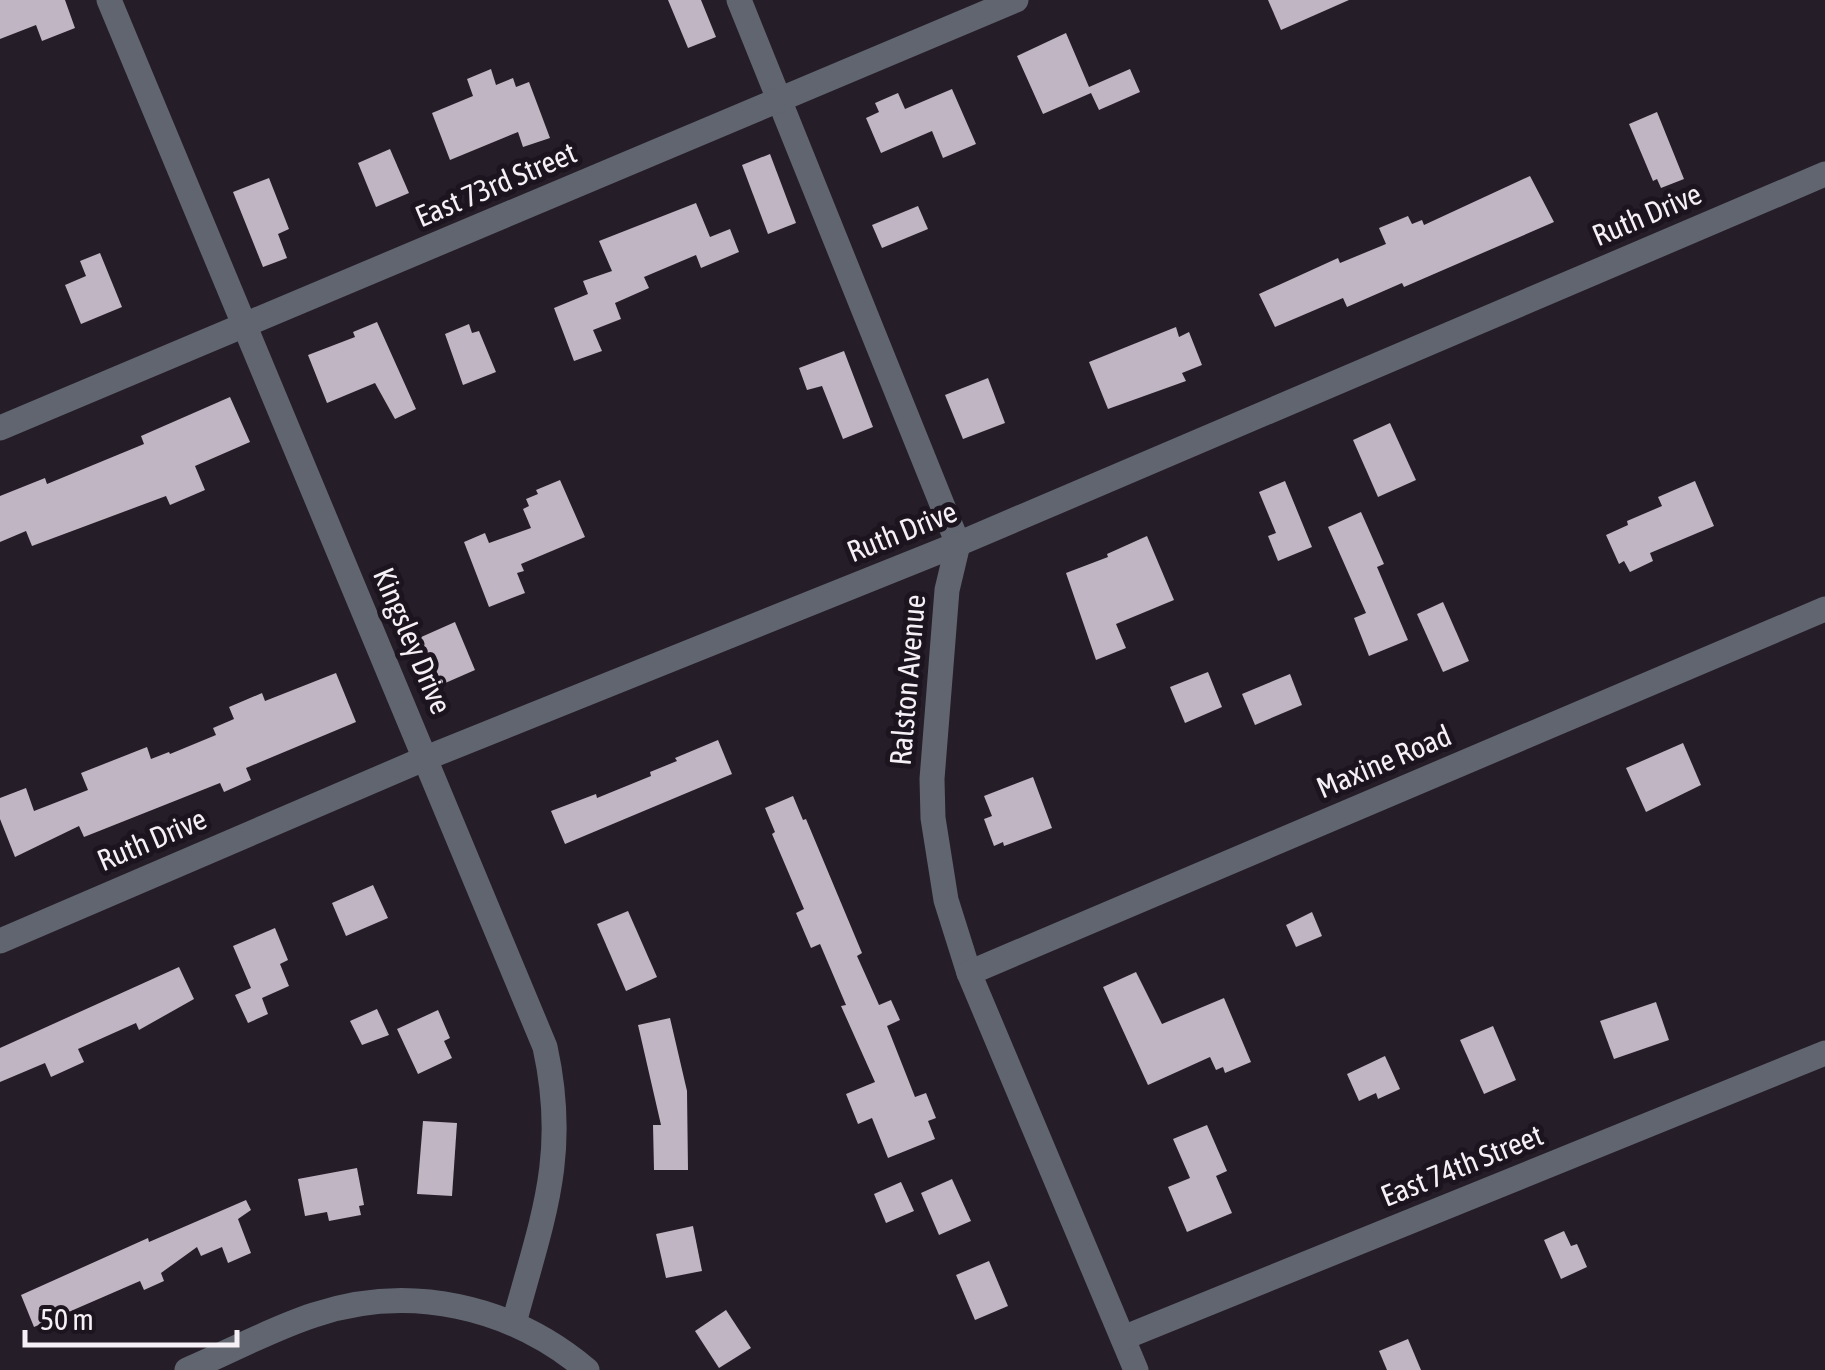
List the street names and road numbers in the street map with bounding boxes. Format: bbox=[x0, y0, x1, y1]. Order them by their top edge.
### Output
street label: East 73rd Street bbox=[410, 135, 581, 233]
street label: Ruth Drive bbox=[1587, 176, 1706, 252]
street label: Ruth Drive bbox=[842, 494, 961, 568]
street label: Kingsley Drive bbox=[367, 562, 459, 719]
street label: Ralston Avenue bbox=[883, 593, 931, 767]
street label: Maxine Road bbox=[1311, 718, 1456, 805]
street label: Ruth Drive bbox=[92, 801, 211, 877]
street label: East 74th Street bbox=[1376, 1117, 1547, 1213]

